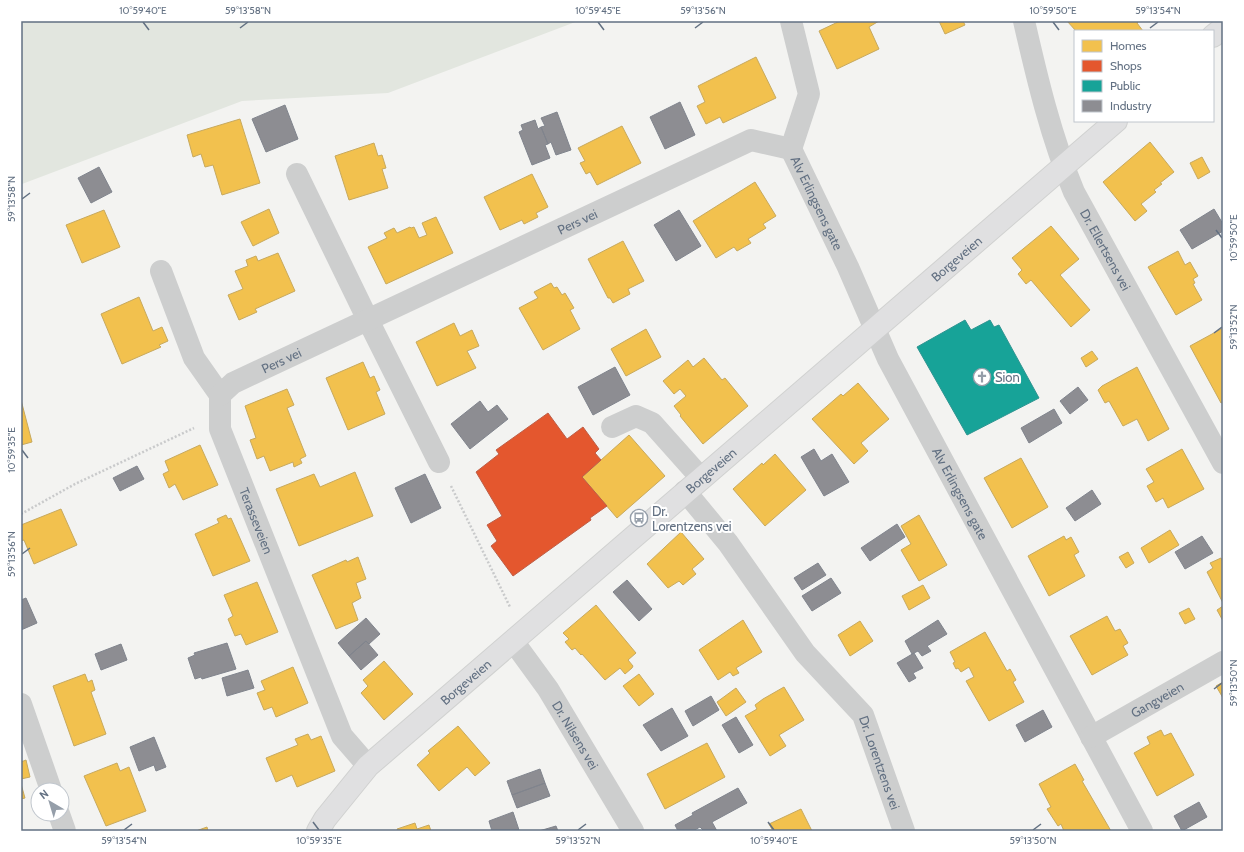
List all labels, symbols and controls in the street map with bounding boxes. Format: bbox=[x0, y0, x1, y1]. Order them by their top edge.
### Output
text: 10°59'40"E bbox=[119, 4, 167, 17]
text: 59°13'58"N bbox=[225, 4, 271, 17]
text: 10°59'45"E bbox=[575, 4, 621, 17]
text: 59°13'56"N bbox=[680, 4, 726, 17]
text: 10°59'50"E bbox=[1029, 4, 1077, 17]
text: 59°13'54"N bbox=[1135, 4, 1181, 17]
legend bbox=[1074, 30, 1214, 122]
text: Homes bbox=[1110, 38, 1147, 53]
text: Shops bbox=[1110, 58, 1142, 73]
text: Public bbox=[1110, 78, 1141, 93]
text: Industry bbox=[1110, 98, 1151, 113]
street label: Alv Erlingsens gate bbox=[788, 153, 847, 253]
text: 59°13'58"N bbox=[5, 176, 18, 222]
street label: Pers vei bbox=[555, 205, 600, 238]
street label: Dr. Ellertsens vei bbox=[1077, 206, 1134, 293]
text: 10°59'50"E bbox=[1227, 214, 1240, 262]
street label: Borgeveien bbox=[928, 232, 985, 285]
text: 59°13'52"N bbox=[1227, 304, 1240, 350]
street label: Pers vei bbox=[259, 344, 304, 377]
church icon: Sion bbox=[972, 367, 992, 387]
place label: Sion bbox=[995, 369, 1020, 385]
text: 10°59'35"E bbox=[5, 427, 18, 473]
street label: Borgeveien bbox=[682, 444, 740, 496]
street label: Alv Erlingsens gate bbox=[929, 445, 992, 543]
street label: Terasseveien bbox=[236, 485, 277, 556]
place label: Dr. Lorentzens vei bbox=[652, 503, 732, 534]
bus stop icon: Dr. Lorentzens vei bbox=[629, 508, 649, 528]
text: 59°13'56"N bbox=[5, 531, 18, 577]
street label: Borgeveien bbox=[437, 656, 494, 708]
text: 59°13'50"N bbox=[1227, 659, 1240, 707]
street label: Gangveien bbox=[1128, 678, 1186, 721]
street label: Dr. Nilsens vei bbox=[549, 698, 602, 772]
street label: Dr. Lorentzens vei bbox=[856, 713, 904, 812]
north arrow bbox=[30, 782, 70, 822]
text: N bbox=[36, 786, 51, 802]
text: 59°13'54"N bbox=[101, 834, 147, 847]
text: 10°59'35"E bbox=[296, 834, 342, 847]
text: 59°13'52"N bbox=[555, 834, 601, 847]
text: 10°59'40"E bbox=[750, 834, 798, 847]
text: 59°13'50"N bbox=[1009, 834, 1057, 847]

